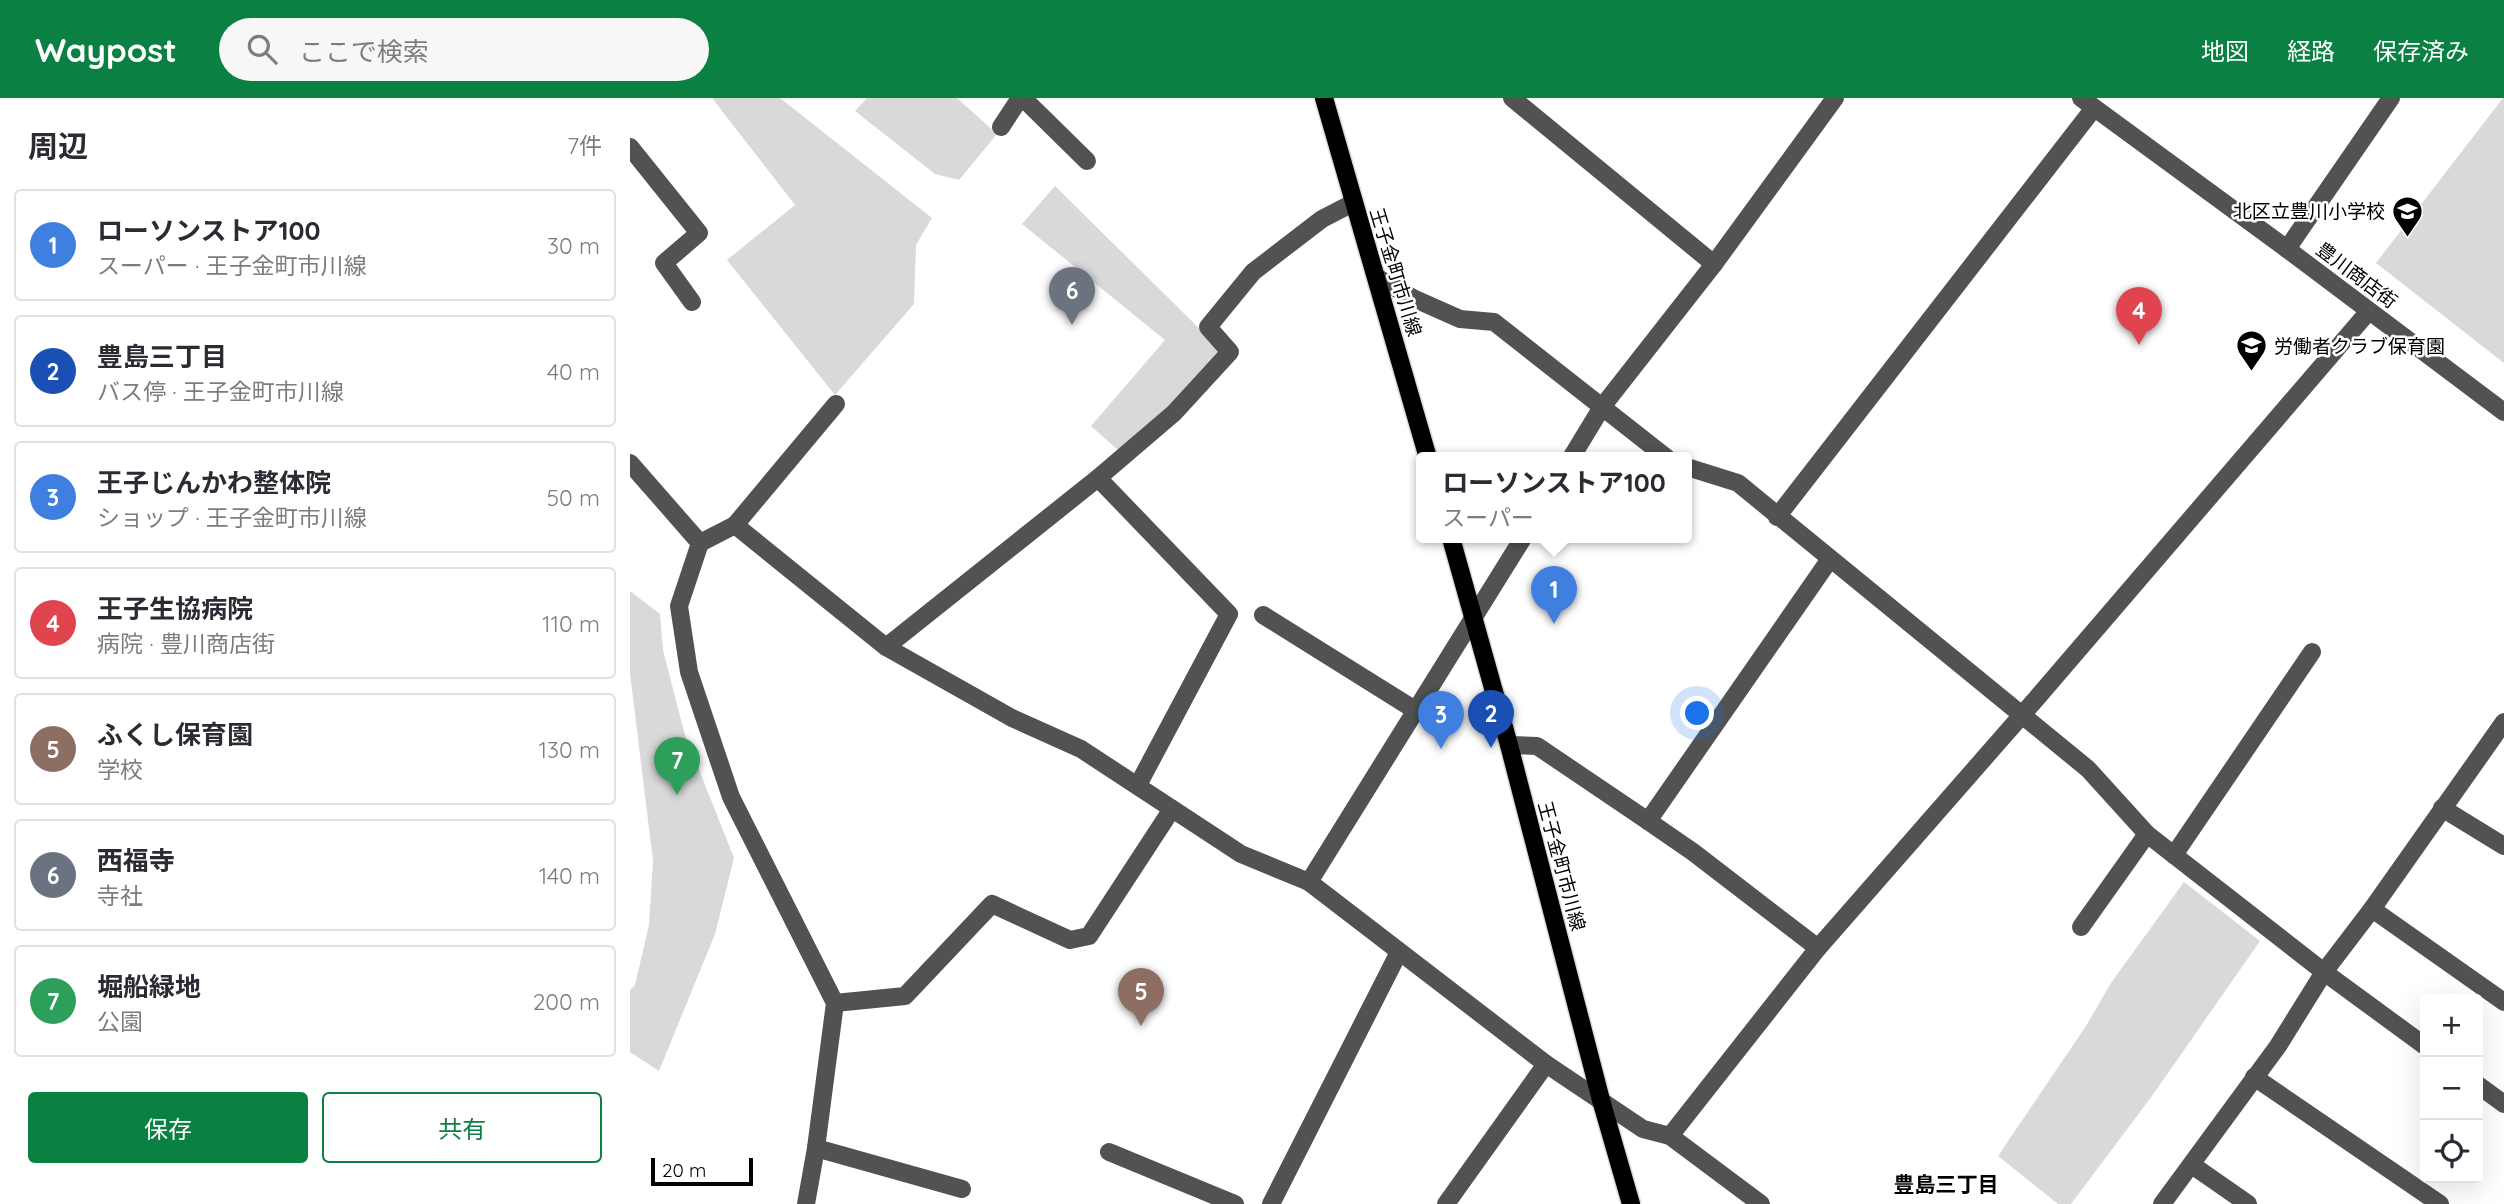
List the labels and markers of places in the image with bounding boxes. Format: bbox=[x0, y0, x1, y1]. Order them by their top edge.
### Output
school or university icon: 北区立豊川小学校 bbox=[2391, 194, 2425, 238]
place label: 北区立豊川小学校 bbox=[2233, 199, 2385, 223]
pin: 6 bbox=[1049, 267, 1095, 325]
pin: 4 bbox=[2116, 287, 2162, 345]
school or university icon: 労働者クラブ保育園 bbox=[2234, 329, 2268, 373]
place label: 労働者クラブ保育園 bbox=[2274, 334, 2445, 358]
pin: 1 bbox=[1531, 566, 1577, 624]
pin: 2 bbox=[1468, 690, 1514, 748]
pin: 3 bbox=[1418, 691, 1464, 749]
pin: 7 bbox=[654, 737, 700, 795]
pin: 5 bbox=[1118, 968, 1164, 1026]

